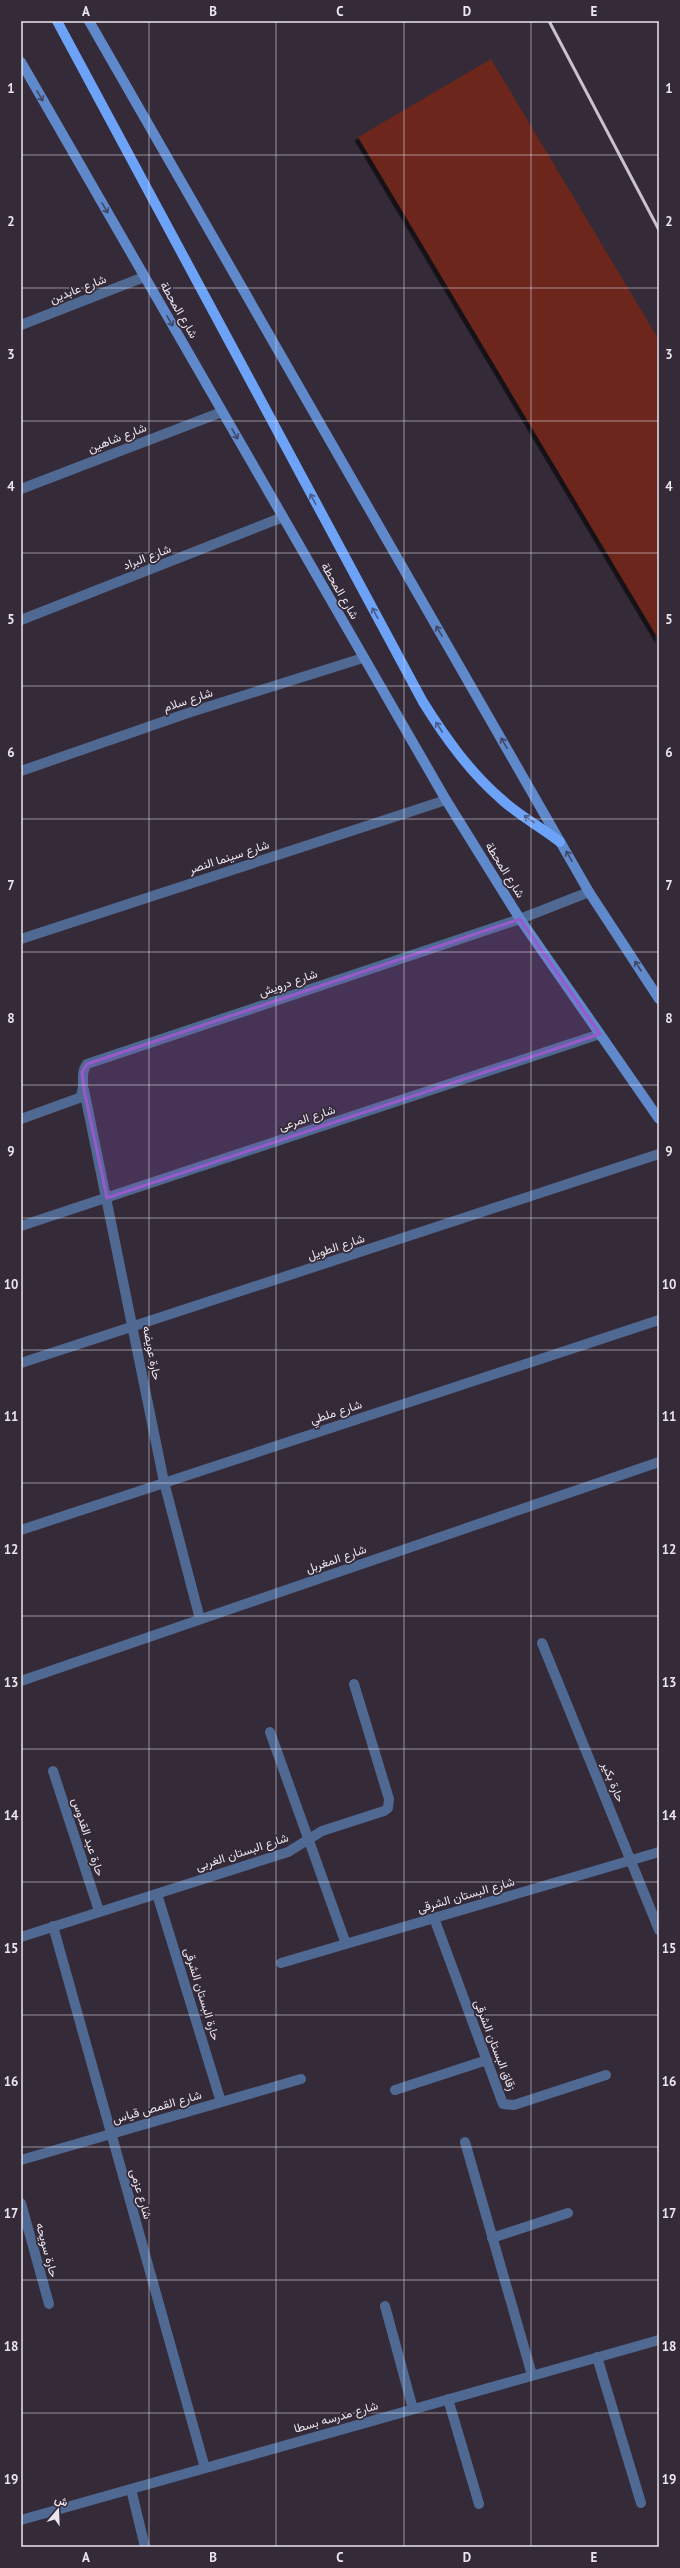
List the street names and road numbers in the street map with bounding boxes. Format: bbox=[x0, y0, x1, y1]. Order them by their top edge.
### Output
street label: شارع عابدين bbox=[47, 271, 109, 308]
street label: شارع المحطة bbox=[155, 279, 202, 342]
street label: شارع شاهين bbox=[85, 419, 149, 457]
street label: شارع البراد bbox=[121, 541, 174, 574]
street label: شارع المحطة bbox=[316, 560, 363, 623]
street label: شارع سلام bbox=[161, 684, 215, 716]
street label: شارع سينما النصر bbox=[186, 836, 272, 879]
street label: شارع المحطة bbox=[481, 839, 528, 901]
street label: شارع درويش bbox=[257, 966, 320, 1001]
street label: شارع المرعى bbox=[277, 1101, 337, 1136]
street label: شارع الطويل bbox=[305, 1230, 367, 1265]
street label: حارة عويضه bbox=[139, 1324, 165, 1382]
street label: شارع ملطي bbox=[308, 1396, 365, 1430]
street label: شارع المغربل bbox=[303, 1541, 369, 1578]
street label: حارة بكير bbox=[597, 1759, 628, 1805]
street label: حارة عبد القدوس bbox=[68, 1796, 108, 1878]
street label: شارع البستان الغربى bbox=[193, 1829, 291, 1876]
street label: شارع البستان الشرقى bbox=[416, 1873, 517, 1917]
street label: حارة البستان الشرقى bbox=[180, 1946, 224, 2042]
street label: زقاق البستان الشرقى bbox=[470, 1997, 520, 2093]
street label: شارع القمص قياس bbox=[111, 2087, 204, 2128]
street label: شارع عزمى bbox=[125, 2167, 156, 2221]
street label: حارة سويحه bbox=[32, 2221, 62, 2279]
street label: شارع مدرسه بسطا bbox=[292, 2397, 380, 2438]

